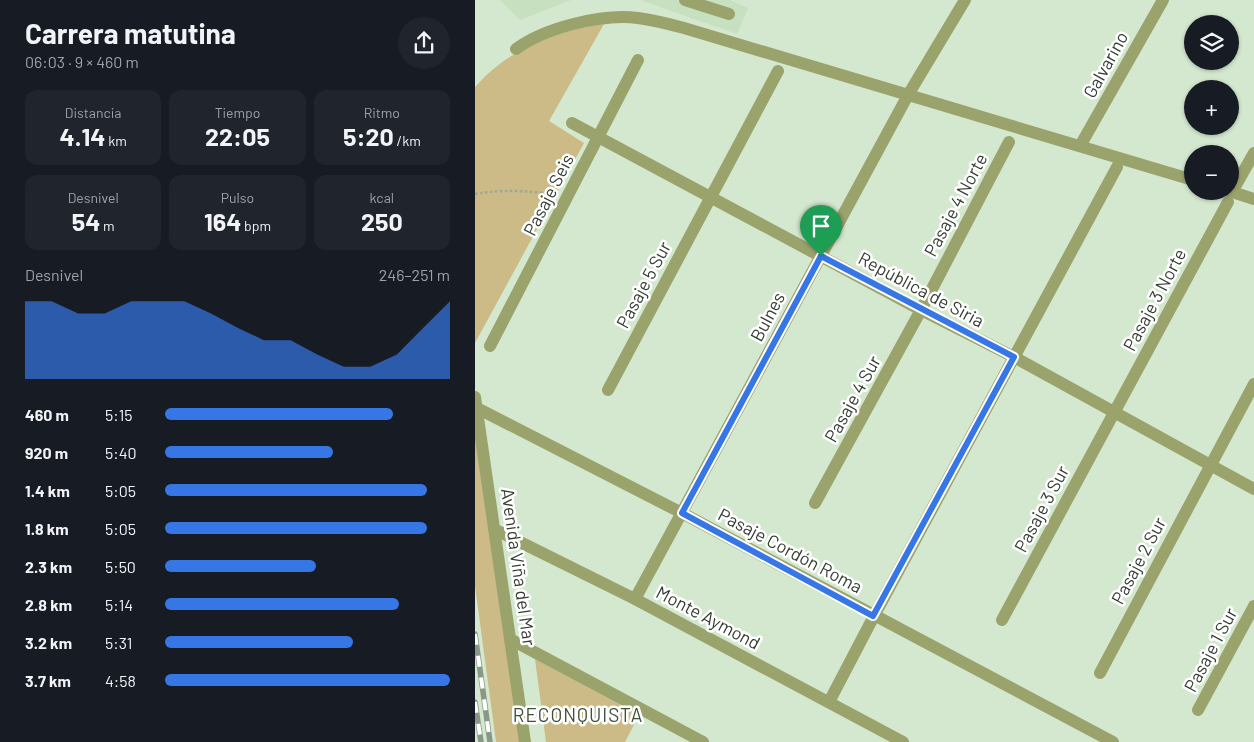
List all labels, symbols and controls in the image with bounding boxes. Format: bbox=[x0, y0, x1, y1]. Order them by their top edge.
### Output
map controls bbox=[1184, 15, 1239, 200]
button: layers bbox=[1184, 15, 1239, 70]
text: Carrera matutina bbox=[25, 16, 236, 50]
button: share bbox=[398, 17, 450, 69]
street label: Galvarino bbox=[1078, 28, 1132, 101]
text: 06:03 · 9 × 460 m bbox=[25, 52, 139, 71]
button: + bbox=[1184, 80, 1239, 135]
text: Distancia bbox=[65, 104, 121, 121]
text: Tiempo bbox=[215, 104, 260, 121]
text: Ritmo bbox=[364, 104, 400, 121]
text: 4.14 bbox=[60, 121, 105, 151]
text: 22:05 bbox=[205, 121, 270, 151]
text: 5:20 bbox=[343, 121, 394, 151]
text: km bbox=[105, 132, 127, 149]
text: /km bbox=[394, 132, 421, 149]
button: − bbox=[1184, 145, 1239, 200]
street label: Pasaje 4 Norte bbox=[919, 149, 991, 260]
street label: Pasaje Seis bbox=[518, 150, 578, 239]
text: Desnivel bbox=[68, 189, 119, 206]
text: Pulso bbox=[221, 189, 254, 206]
text: kcal bbox=[370, 189, 394, 206]
pin bbox=[800, 205, 842, 256]
text: 54 bbox=[72, 206, 100, 236]
text: 164 bbox=[204, 206, 241, 236]
text: 250 bbox=[361, 206, 403, 236]
icon: arrive bbox=[807, 212, 835, 240]
text: m bbox=[100, 217, 115, 234]
text: bpm bbox=[241, 217, 271, 234]
street label: Pasaje 5 Sur bbox=[611, 237, 675, 332]
street label: Pasaje 3 Norte bbox=[1118, 245, 1190, 354]
street label: República de Siria bbox=[855, 247, 988, 332]
text: Desnivel bbox=[25, 265, 83, 284]
text: 246–251 m bbox=[379, 265, 450, 284]
street label: Bulnes bbox=[745, 288, 789, 345]
street label: Pasaje 4 Sur bbox=[819, 351, 885, 446]
text: 460 m bbox=[25, 405, 69, 424]
text: 5:15 bbox=[105, 405, 132, 424]
text: 920 m bbox=[25, 443, 68, 462]
text: 5:40 bbox=[105, 443, 137, 462]
street label: Pasaje 3 Sur bbox=[1009, 461, 1073, 556]
text: 1.4 km bbox=[25, 481, 70, 500]
text: 5:05 bbox=[105, 481, 136, 500]
street label: Avenida Viña del Mar bbox=[497, 487, 541, 647]
street label: Pasaje Cordón Roma bbox=[715, 503, 866, 597]
street label: Pasaje 2 Sur bbox=[1106, 513, 1170, 608]
text: 1.8 km bbox=[25, 519, 69, 538]
text: 5:05 bbox=[105, 519, 136, 538]
text: 2.3 km bbox=[25, 557, 72, 576]
text: 5:50 bbox=[105, 557, 136, 576]
street label: Monte Aymond bbox=[653, 581, 764, 654]
text: 2.8 km bbox=[25, 595, 72, 614]
text: 5:14 bbox=[105, 595, 133, 614]
street label: Pasaje 1 Sur bbox=[1179, 603, 1242, 695]
text: 3.2 km bbox=[25, 633, 72, 652]
text: 5:31 bbox=[105, 633, 132, 652]
text: 3.7 km bbox=[25, 671, 71, 690]
text: 4:58 bbox=[105, 671, 136, 690]
district label: RECONQUISTA bbox=[513, 703, 643, 726]

